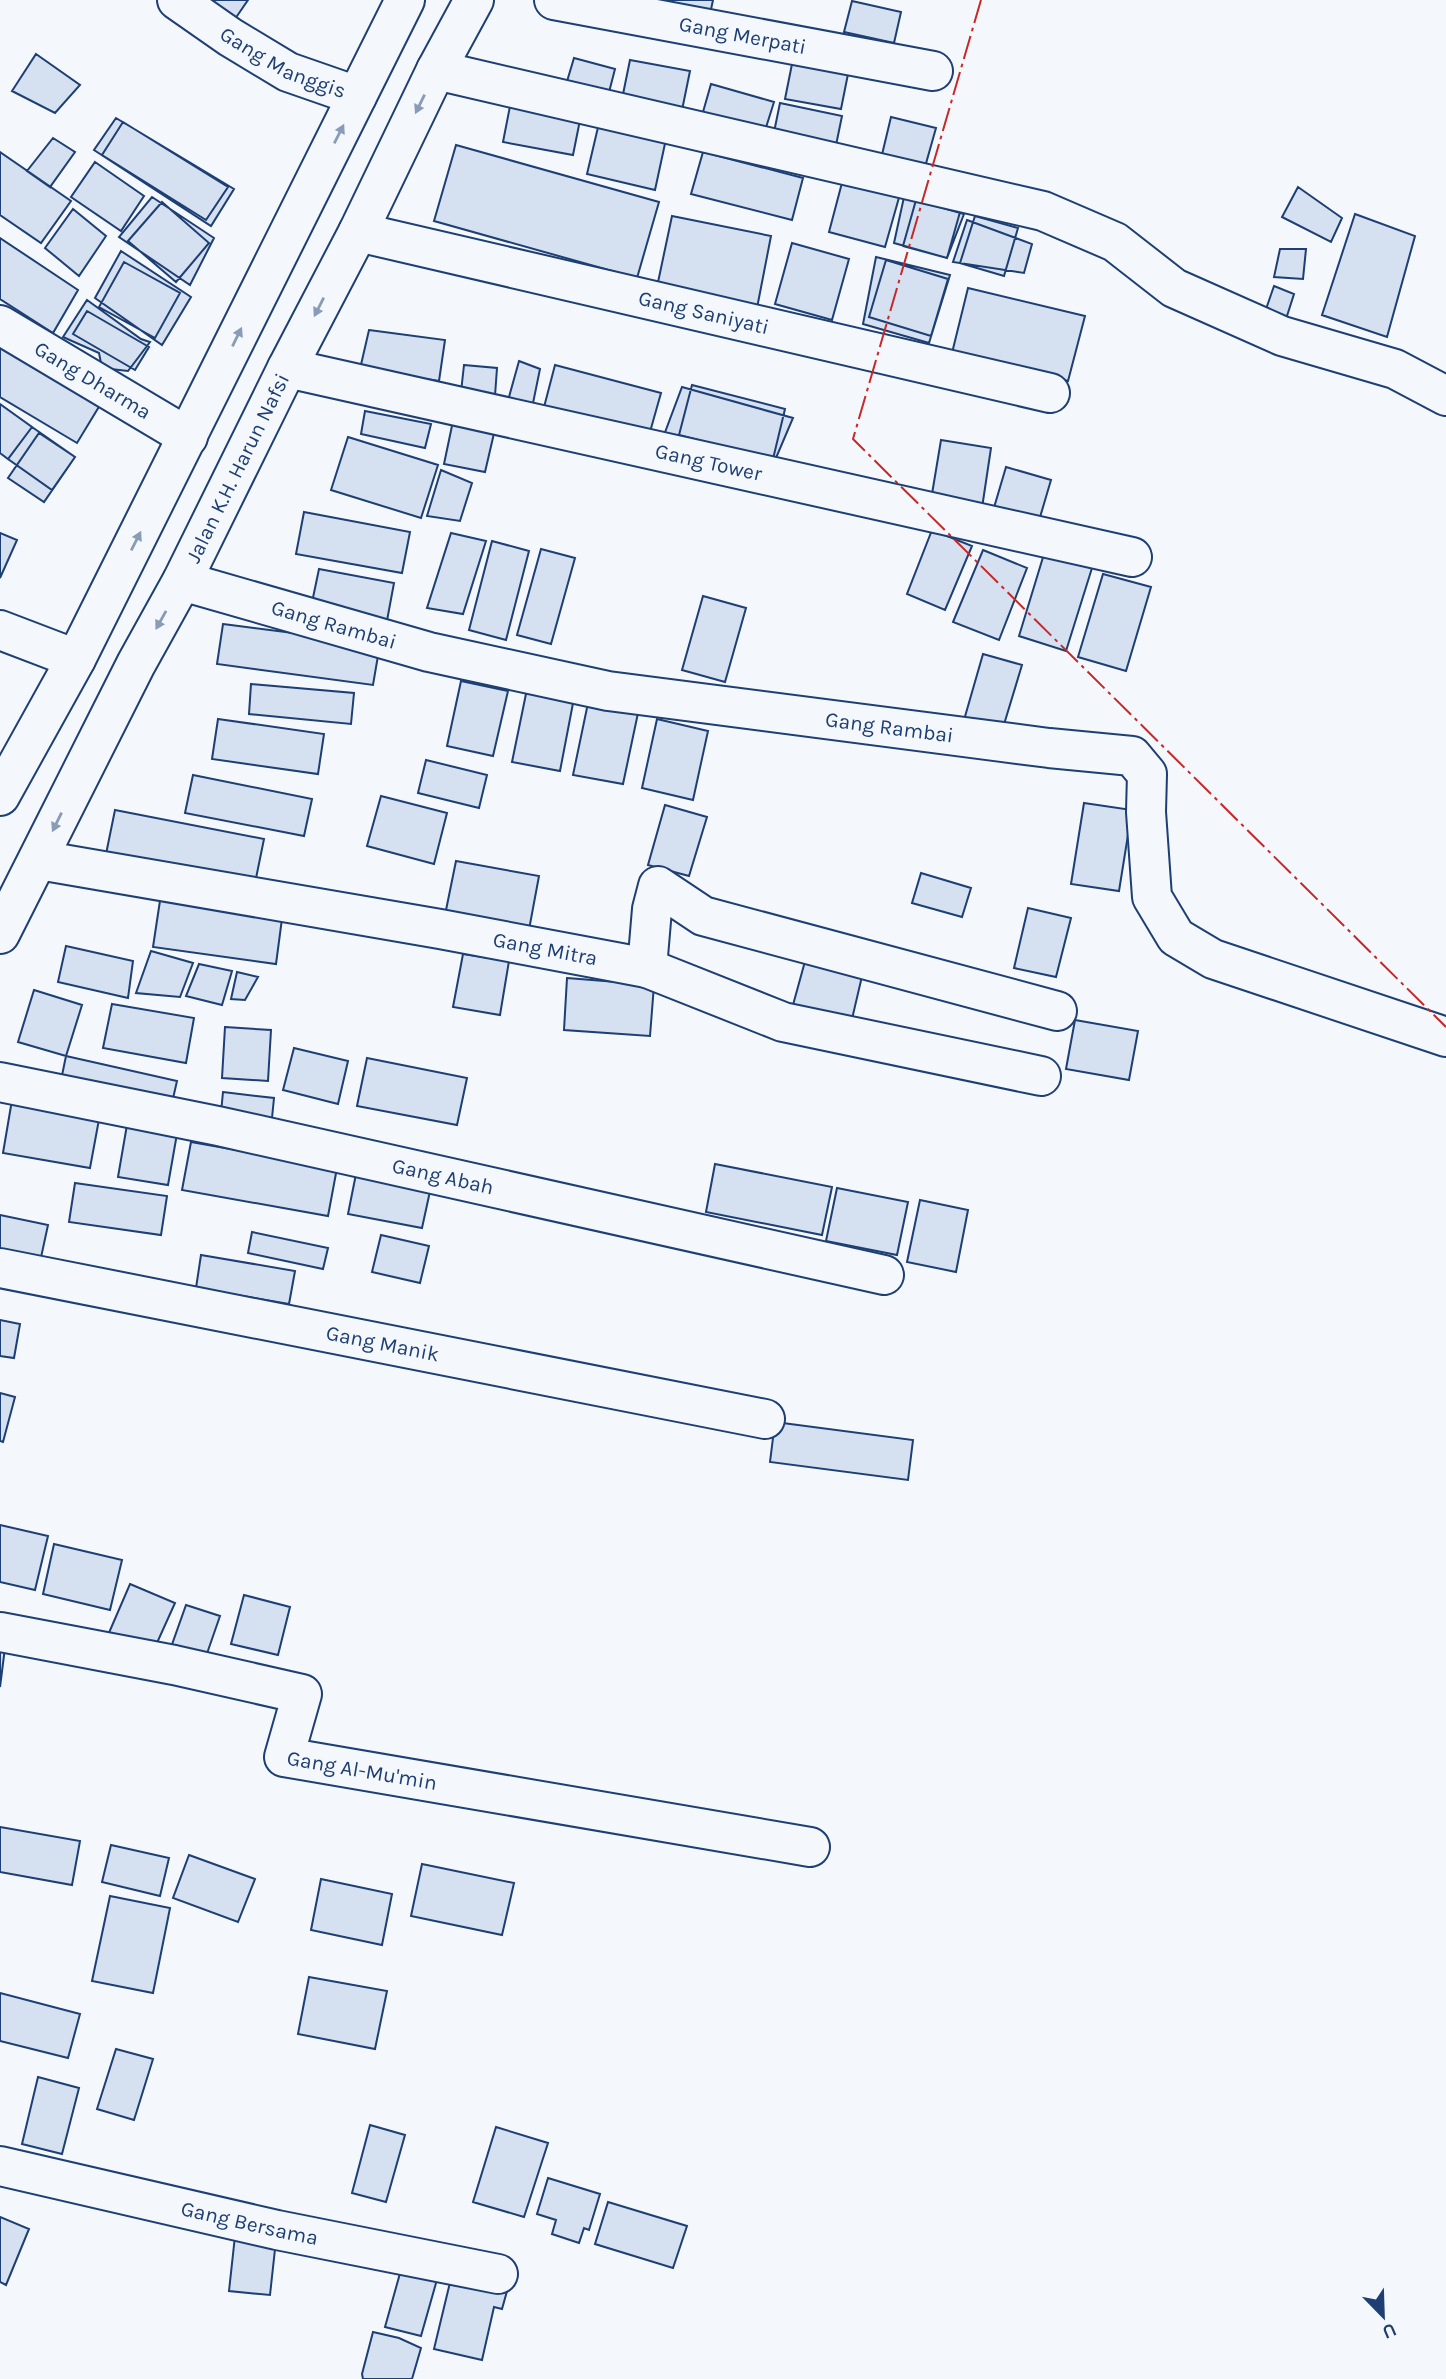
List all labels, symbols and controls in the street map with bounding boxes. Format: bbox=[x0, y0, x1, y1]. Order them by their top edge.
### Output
street label: Gang Merpati bbox=[677, 12, 808, 59]
street label: Gang Manggis bbox=[215, 22, 349, 103]
one-way arrow bbox=[414, 94, 425, 114]
one-way arrow bbox=[333, 124, 344, 144]
street label: Gang Saniyati bbox=[636, 286, 771, 339]
one-way arrow bbox=[313, 298, 325, 318]
one-way arrow bbox=[232, 327, 243, 347]
street label: Gang Dharma bbox=[30, 336, 155, 424]
street label: Jalan K.H. Harun Nafsi bbox=[181, 370, 294, 567]
street label: Gang Tower bbox=[653, 439, 765, 486]
one-way arrow bbox=[130, 531, 141, 551]
street label: Gang Rambai bbox=[269, 595, 399, 654]
one-way arrow bbox=[155, 610, 167, 629]
street label: Gang Rambai bbox=[824, 707, 955, 748]
one-way arrow bbox=[52, 812, 63, 832]
street label: Gang Mitra bbox=[491, 927, 599, 970]
street label: Gang Abah bbox=[390, 1153, 496, 1199]
street label: Gang Manik bbox=[324, 1321, 441, 1366]
street label: Gang Al-Mu'min bbox=[285, 1746, 439, 1795]
street label: Gang Bersama bbox=[179, 2196, 320, 2250]
north arrow bbox=[1348, 2281, 1418, 2351]
text: U bbox=[1379, 2318, 1400, 2343]

